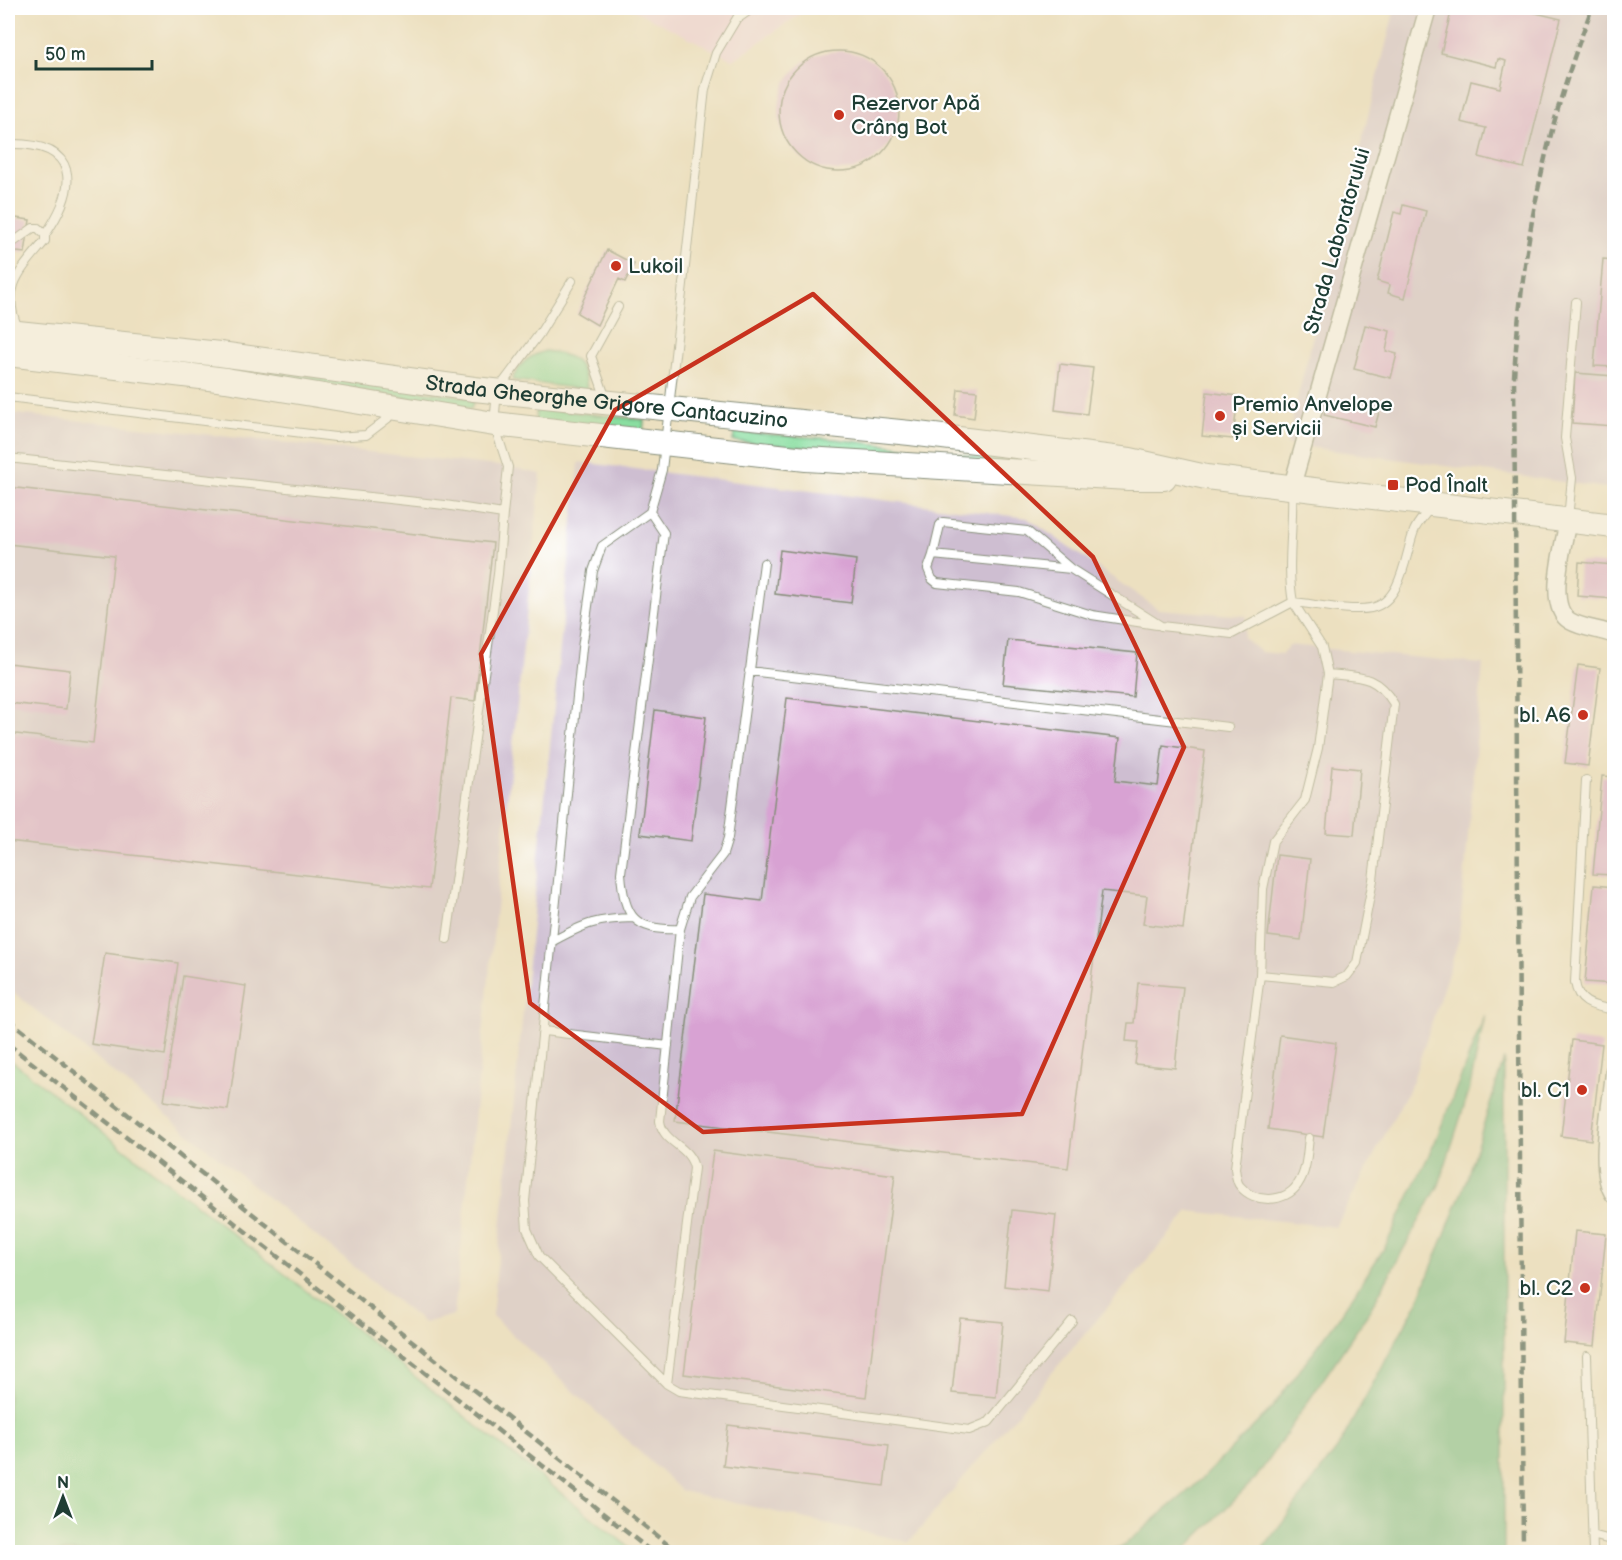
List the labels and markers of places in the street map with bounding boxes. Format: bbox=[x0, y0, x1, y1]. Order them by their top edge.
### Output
place label: Rezervor Apă Crâng Bot bbox=[851, 91, 980, 140]
marker: Rezervor Apă Crâng Bot bbox=[832, 108, 846, 122]
place label: Lukoil bbox=[628, 254, 683, 279]
marker: Lukoil bbox=[609, 259, 623, 273]
place label: Premio Anvelope și Servicii bbox=[1232, 392, 1393, 441]
marker: Premio Anvelope și Servicii bbox=[1213, 409, 1227, 423]
place label: Pod Înalt bbox=[1405, 473, 1488, 498]
marker: Pod Înalt bbox=[1386, 478, 1400, 492]
place label: bl. A6 bbox=[1519, 703, 1571, 728]
marker: bl. A6 bbox=[1576, 708, 1590, 722]
place label: bl. C1 bbox=[1521, 1078, 1570, 1103]
marker: bl. C1 bbox=[1575, 1083, 1589, 1097]
place label: bl. C2 bbox=[1519, 1276, 1574, 1301]
marker: bl. C2 bbox=[1578, 1281, 1592, 1295]

